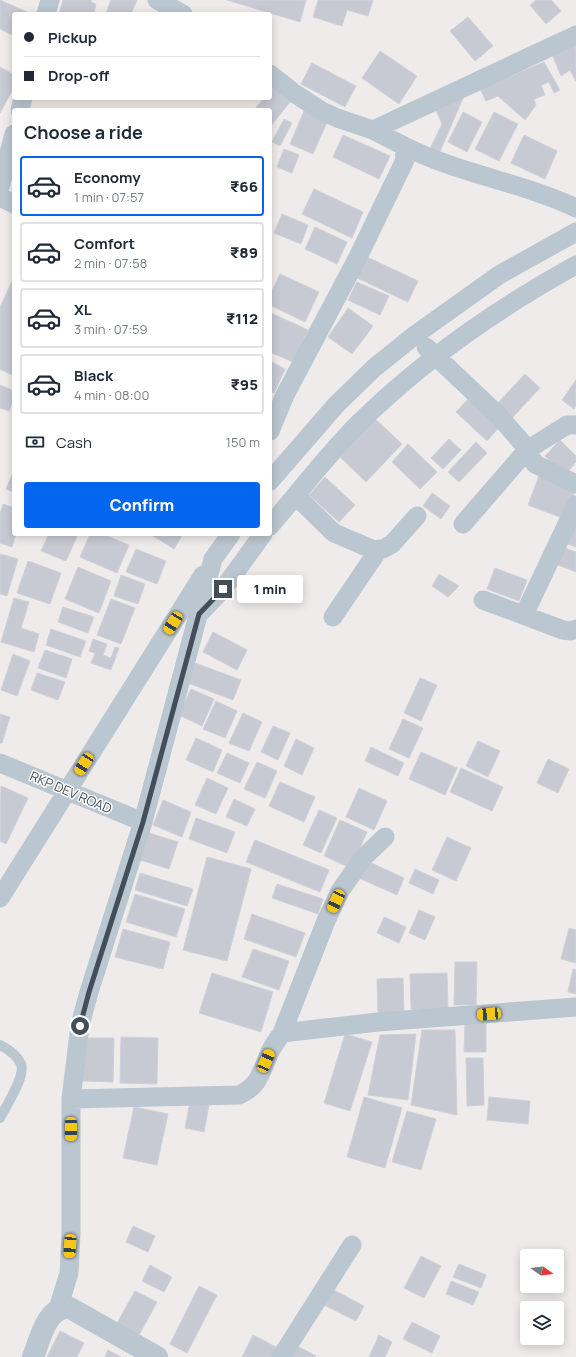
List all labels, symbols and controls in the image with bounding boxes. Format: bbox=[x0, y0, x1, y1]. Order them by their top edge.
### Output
text: Pickup bbox=[48, 27, 97, 48]
text: Drop-off bbox=[48, 65, 109, 86]
text: Choose a ride bbox=[24, 120, 143, 144]
text: Economy bbox=[74, 167, 141, 188]
icon: car bbox=[26, 168, 62, 204]
text: ₹66 bbox=[230, 176, 258, 197]
text: 1 min · 07:57 bbox=[74, 188, 144, 206]
text: Comfort bbox=[74, 233, 135, 254]
icon: car bbox=[26, 234, 62, 270]
text: ₹89 bbox=[230, 242, 258, 263]
text: 2 min · 07:58 bbox=[74, 254, 147, 272]
text: XL bbox=[74, 299, 92, 320]
icon: car bbox=[26, 300, 62, 336]
text: ₹112 bbox=[226, 308, 258, 329]
text: 3 min · 07:59 bbox=[74, 320, 148, 338]
text: Black bbox=[74, 365, 113, 386]
icon: car bbox=[26, 366, 62, 402]
text: ₹95 bbox=[230, 374, 258, 395]
text: 4 min · 08:00 bbox=[74, 386, 149, 404]
icon: cash bbox=[24, 431, 46, 453]
text: Cash bbox=[56, 432, 92, 453]
text: 150 m bbox=[226, 433, 260, 451]
button: Confirm bbox=[24, 482, 260, 528]
callout: 1 min bbox=[237, 575, 303, 603]
route end bbox=[214, 580, 232, 598]
text: 1 min bbox=[254, 580, 286, 598]
car bbox=[162, 610, 184, 636]
car bbox=[72, 751, 96, 777]
street label: RKP DEV ROAD bbox=[27, 767, 115, 817]
car bbox=[325, 888, 347, 914]
car bbox=[477, 1007, 501, 1021]
route start bbox=[71, 1017, 89, 1035]
car bbox=[256, 1048, 276, 1074]
car bbox=[65, 1117, 77, 1141]
car bbox=[63, 1234, 77, 1258]
north arrow bbox=[520, 1249, 564, 1293]
map controls bbox=[520, 1249, 564, 1345]
button: layers bbox=[520, 1301, 564, 1345]

